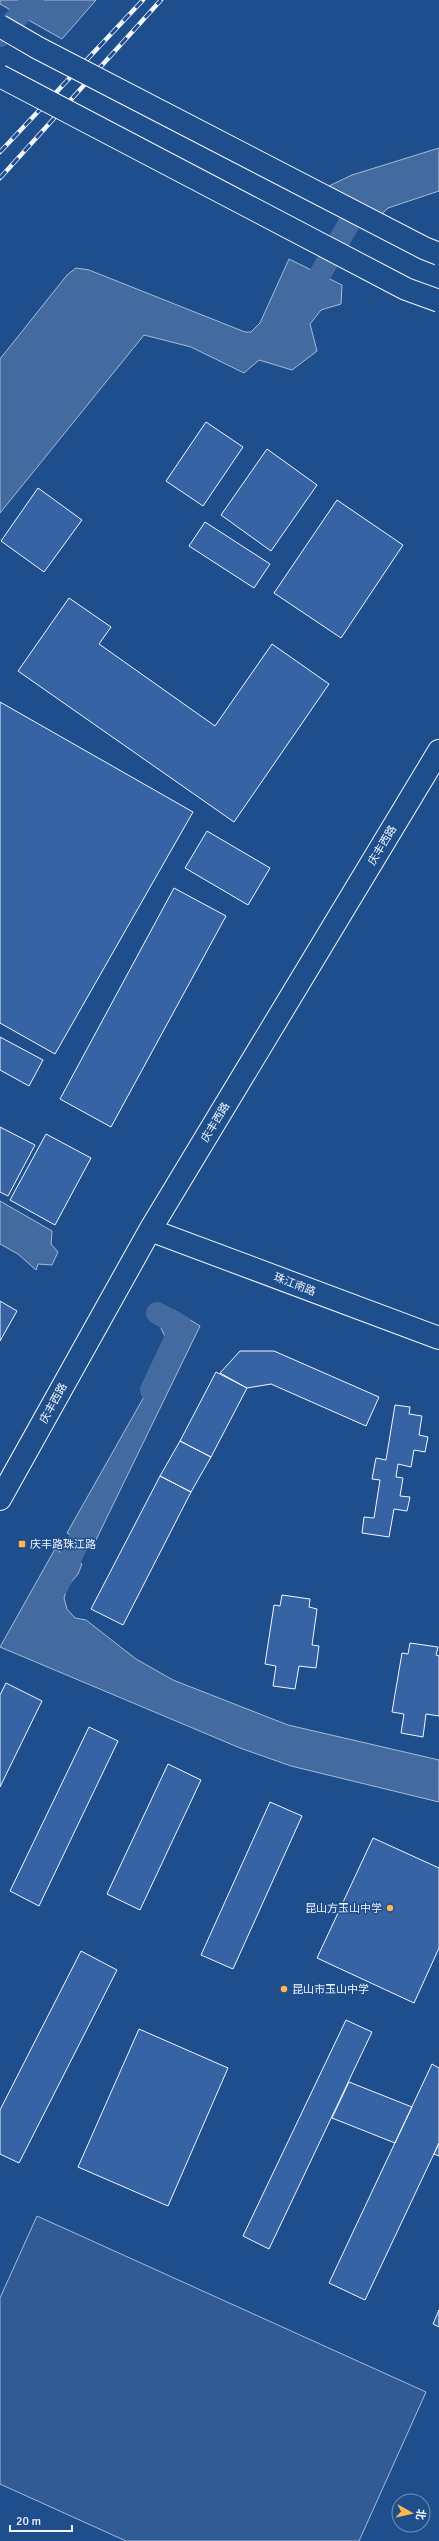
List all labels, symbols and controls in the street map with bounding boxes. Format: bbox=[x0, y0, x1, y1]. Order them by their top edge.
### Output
street label: 庆丰西路 bbox=[366, 823, 399, 867]
street label: 庆丰西路 bbox=[199, 1100, 232, 1144]
street label: 珠江南路 bbox=[272, 1271, 318, 1298]
street label: 庆丰西路 bbox=[37, 1381, 70, 1426]
place label: 庆丰路珠江路 bbox=[30, 1538, 96, 1551]
marker: 庆丰路珠江路 bbox=[17, 1539, 27, 1549]
place label: 昆山方玉山中学 bbox=[305, 1902, 382, 1915]
marker: 昆山方玉山中学 bbox=[385, 1903, 395, 1913]
place label: 昆山市玉山中学 bbox=[292, 1983, 369, 1996]
marker: 昆山市玉山中学 bbox=[279, 1984, 289, 1994]
north arrow bbox=[391, 2493, 431, 2533]
scale bar bbox=[10, 2507, 72, 2533]
text: 北 bbox=[413, 2508, 428, 2521]
text: 20 m bbox=[16, 2514, 41, 2529]

